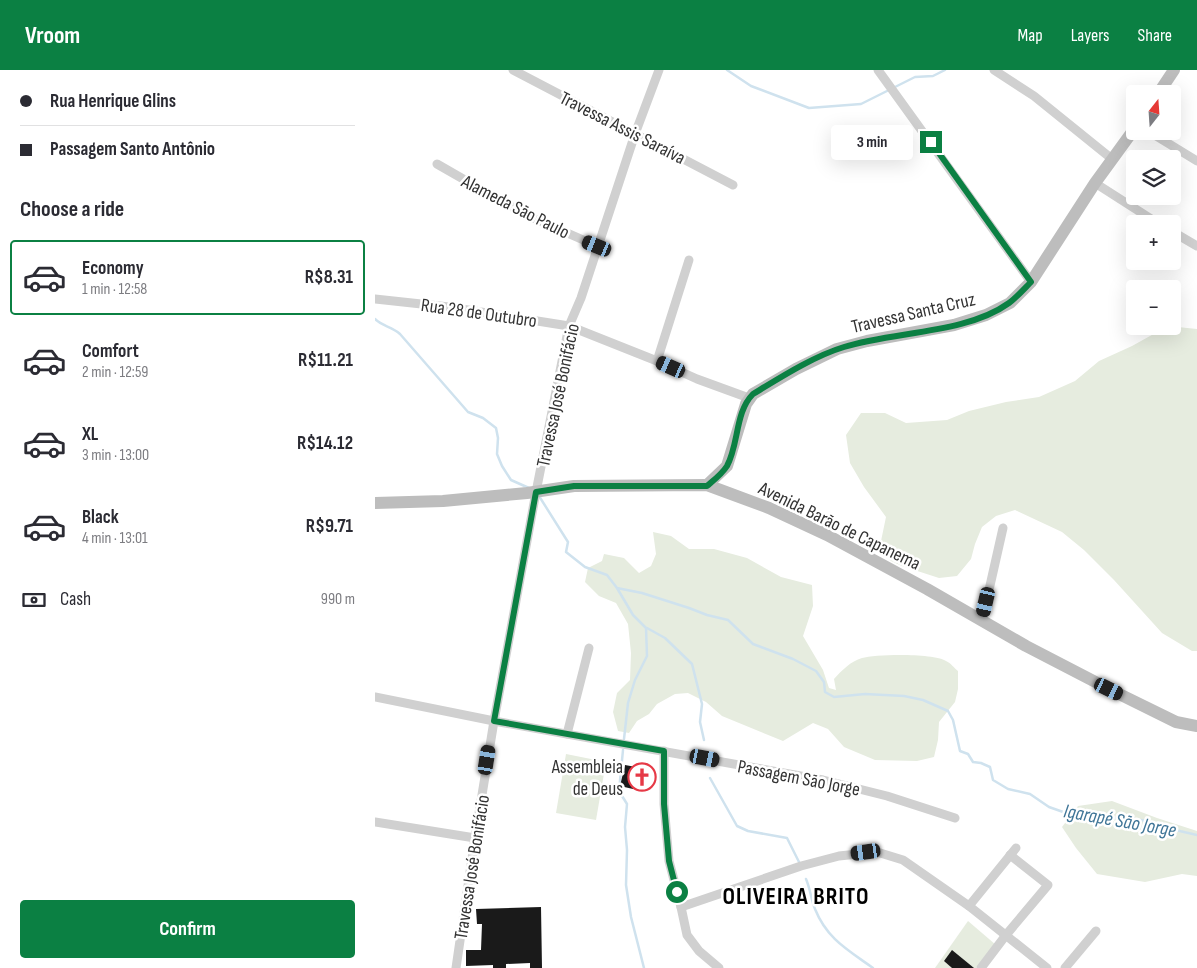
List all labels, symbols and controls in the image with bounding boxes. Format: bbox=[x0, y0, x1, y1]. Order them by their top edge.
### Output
text: Vroom bbox=[25, 21, 80, 50]
text: Map bbox=[1018, 25, 1043, 46]
text: Layers bbox=[1071, 25, 1110, 46]
text: Share bbox=[1138, 25, 1172, 46]
north arrow bbox=[1126, 85, 1181, 140]
map controls bbox=[1126, 85, 1181, 335]
street label: Travessa Assis Saraíva bbox=[556, 87, 689, 170]
text: Rua Henrique Glins bbox=[50, 90, 176, 113]
callout: 3 min bbox=[831, 124, 913, 160]
route end bbox=[920, 131, 942, 153]
text: 3 min bbox=[857, 133, 887, 152]
text: Passagem Santo Antônio bbox=[50, 138, 215, 161]
button: layers bbox=[1126, 150, 1181, 205]
street label: Alameda São Paulo bbox=[457, 170, 573, 244]
text: Choose a ride bbox=[20, 196, 124, 223]
button: + bbox=[1126, 215, 1181, 270]
car bbox=[580, 233, 613, 259]
icon: car bbox=[22, 255, 67, 300]
text: Economy bbox=[82, 257, 144, 280]
text: R$8.31 bbox=[305, 266, 353, 289]
text: 1 min · 12:58 bbox=[82, 280, 147, 299]
button: − bbox=[1126, 280, 1181, 335]
street label: Travessa Santa Cruz bbox=[849, 288, 978, 339]
street label: Rua 28 de Outubro bbox=[419, 294, 538, 333]
street label: Travessa José Bonifácio bbox=[532, 321, 585, 469]
icon: car bbox=[22, 338, 67, 383]
text: Comfort bbox=[82, 340, 139, 363]
text: R$11.21 bbox=[298, 349, 353, 372]
car bbox=[654, 354, 687, 380]
text: 2 min · 12:59 bbox=[82, 363, 148, 382]
icon: car bbox=[22, 421, 67, 466]
text: XL bbox=[82, 423, 98, 446]
text: R$14.12 bbox=[297, 432, 353, 455]
text: 3 min · 13:00 bbox=[82, 446, 149, 465]
street label: Avenida Barão de Capanema bbox=[754, 477, 924, 576]
icon: car bbox=[22, 504, 67, 549]
text: Black bbox=[82, 506, 119, 529]
text: R$9.71 bbox=[306, 515, 353, 538]
text: 4 min · 13:01 bbox=[82, 529, 148, 548]
icon: cash bbox=[20, 586, 48, 614]
car bbox=[975, 586, 996, 618]
text: Cash bbox=[60, 588, 91, 611]
text: 990 m bbox=[321, 590, 355, 609]
car bbox=[1092, 676, 1125, 702]
car bbox=[477, 744, 496, 776]
car bbox=[688, 748, 721, 768]
street label: Passagem São Jorge bbox=[735, 755, 862, 802]
place label: Assembleia de Deus bbox=[551, 756, 623, 801]
church icon: Assembleia de Deus bbox=[627, 762, 657, 792]
street label: Travessa José Bonifácio bbox=[450, 793, 495, 941]
water label: Igarapé São Jorge bbox=[1062, 799, 1178, 843]
car bbox=[850, 842, 881, 862]
route start bbox=[666, 881, 688, 903]
district label: OLIVEIRA BRITO bbox=[723, 882, 869, 911]
button: Confirm bbox=[20, 900, 355, 958]

